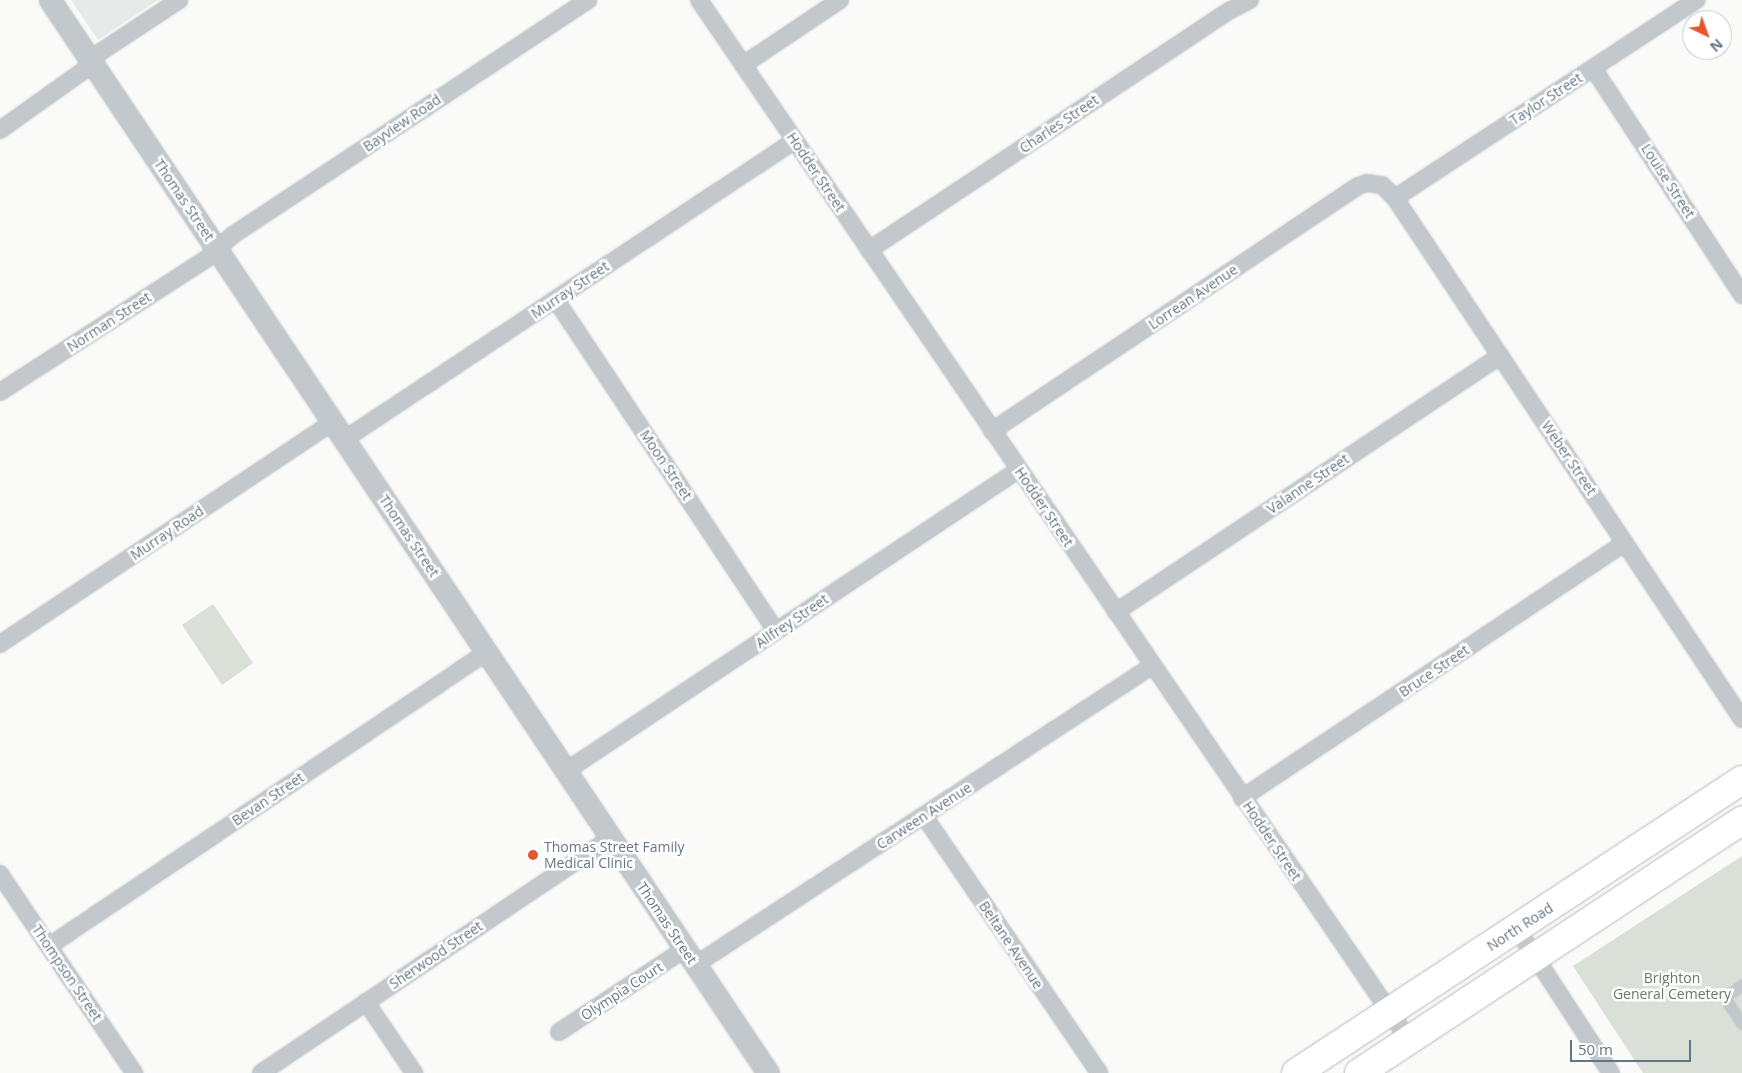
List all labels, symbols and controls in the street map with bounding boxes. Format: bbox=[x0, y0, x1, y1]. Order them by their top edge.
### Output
north arrow bbox=[1682, 10, 1732, 60]
text: N bbox=[1706, 35, 1727, 57]
street label: Taylor Street bbox=[1507, 69, 1585, 129]
street label: Bayview Road bbox=[360, 91, 444, 155]
street label: Charles Street bbox=[1016, 91, 1102, 157]
street label: Hodder Street bbox=[783, 129, 849, 215]
street label: Louise Street bbox=[1638, 141, 1698, 221]
street label: Thomas Street bbox=[151, 156, 217, 244]
street label: Murray Street bbox=[528, 258, 612, 322]
street label: Lorrean Avenue bbox=[1145, 261, 1241, 333]
street label: Norman Street bbox=[64, 289, 154, 355]
street label: Weber Street bbox=[1538, 418, 1600, 498]
street label: Moon Street bbox=[636, 427, 696, 503]
street label: Valanne Street bbox=[1264, 450, 1352, 518]
street label: Hodder Street bbox=[1011, 464, 1077, 550]
street label: Thomas Street bbox=[376, 492, 442, 580]
street label: Murray Road bbox=[127, 502, 207, 564]
street label: Allfrey Street bbox=[752, 591, 832, 651]
street label: Bruce Street bbox=[1396, 641, 1472, 701]
street label: Bevan Street bbox=[229, 769, 307, 829]
street label: Carween Avenue bbox=[873, 779, 975, 853]
street label: Hodder Street bbox=[1239, 798, 1305, 884]
place label: Thomas Street Family Medical Clinic bbox=[544, 839, 685, 872]
marker: Thomas Street Family Medical Clinic bbox=[526, 848, 540, 862]
street label: Thomas Street bbox=[634, 879, 700, 967]
street label: Beltane Avenue bbox=[976, 898, 1046, 992]
street label: North Road bbox=[1484, 899, 1556, 955]
street label: Sherwood Street bbox=[386, 918, 486, 992]
street label: Thompson Street bbox=[29, 922, 105, 1024]
street label: Olympia Court bbox=[578, 958, 666, 1024]
park label: Brighton General Cemetery bbox=[1613, 970, 1731, 1002]
scale bar bbox=[1572, 1030, 1693, 1062]
text: 50 m bbox=[1578, 1039, 1613, 1059]

